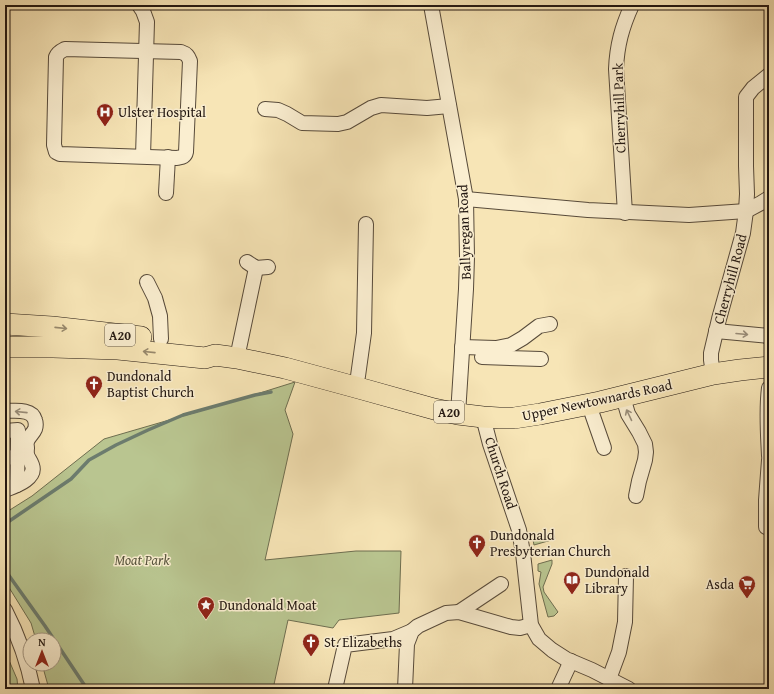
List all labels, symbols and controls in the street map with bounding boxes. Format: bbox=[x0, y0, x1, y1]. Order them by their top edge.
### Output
street label: Cherryhill Park bbox=[607, 62, 631, 153]
hospital icon: Ulster Hospital bbox=[95, 102, 115, 127]
place label: Ulster Hospital bbox=[118, 102, 206, 122]
street label: Ballyregan Road bbox=[452, 183, 476, 280]
street label: Cherryhill Road bbox=[708, 231, 752, 326]
one-way arrow bbox=[54, 324, 67, 332]
road number: A20 bbox=[105, 324, 135, 346]
one-way arrow bbox=[735, 330, 748, 337]
one-way arrow bbox=[143, 348, 156, 356]
place label: Dundonald Baptist Church bbox=[107, 366, 194, 402]
church icon: Dundonald Baptist Church bbox=[84, 374, 104, 399]
street label: Upper Newtownards Road bbox=[520, 374, 674, 426]
road number: A20 bbox=[434, 401, 464, 423]
one-way arrow bbox=[15, 408, 28, 415]
one-way arrow bbox=[625, 410, 632, 422]
street label: Church Road bbox=[480, 434, 522, 512]
place label: Dundonald Presbyterian Church bbox=[490, 525, 611, 561]
church icon: Dundonald Presbyterian Church bbox=[467, 533, 487, 558]
park label: Moat Park bbox=[114, 550, 170, 570]
place label: Dundonald Library bbox=[585, 562, 650, 598]
library icon: Dundonald Library bbox=[562, 570, 582, 595]
place label: Asda bbox=[706, 574, 734, 594]
supermarket icon: Asda bbox=[737, 574, 757, 599]
place icon: Dundonald Moat bbox=[196, 595, 216, 620]
place label: Dundonald Moat bbox=[219, 595, 317, 615]
north arrow bbox=[22, 632, 62, 672]
church icon: St. Elizabeths bbox=[301, 632, 321, 657]
place label: St. Elizabeths bbox=[324, 632, 402, 652]
text: N bbox=[38, 634, 46, 650]

